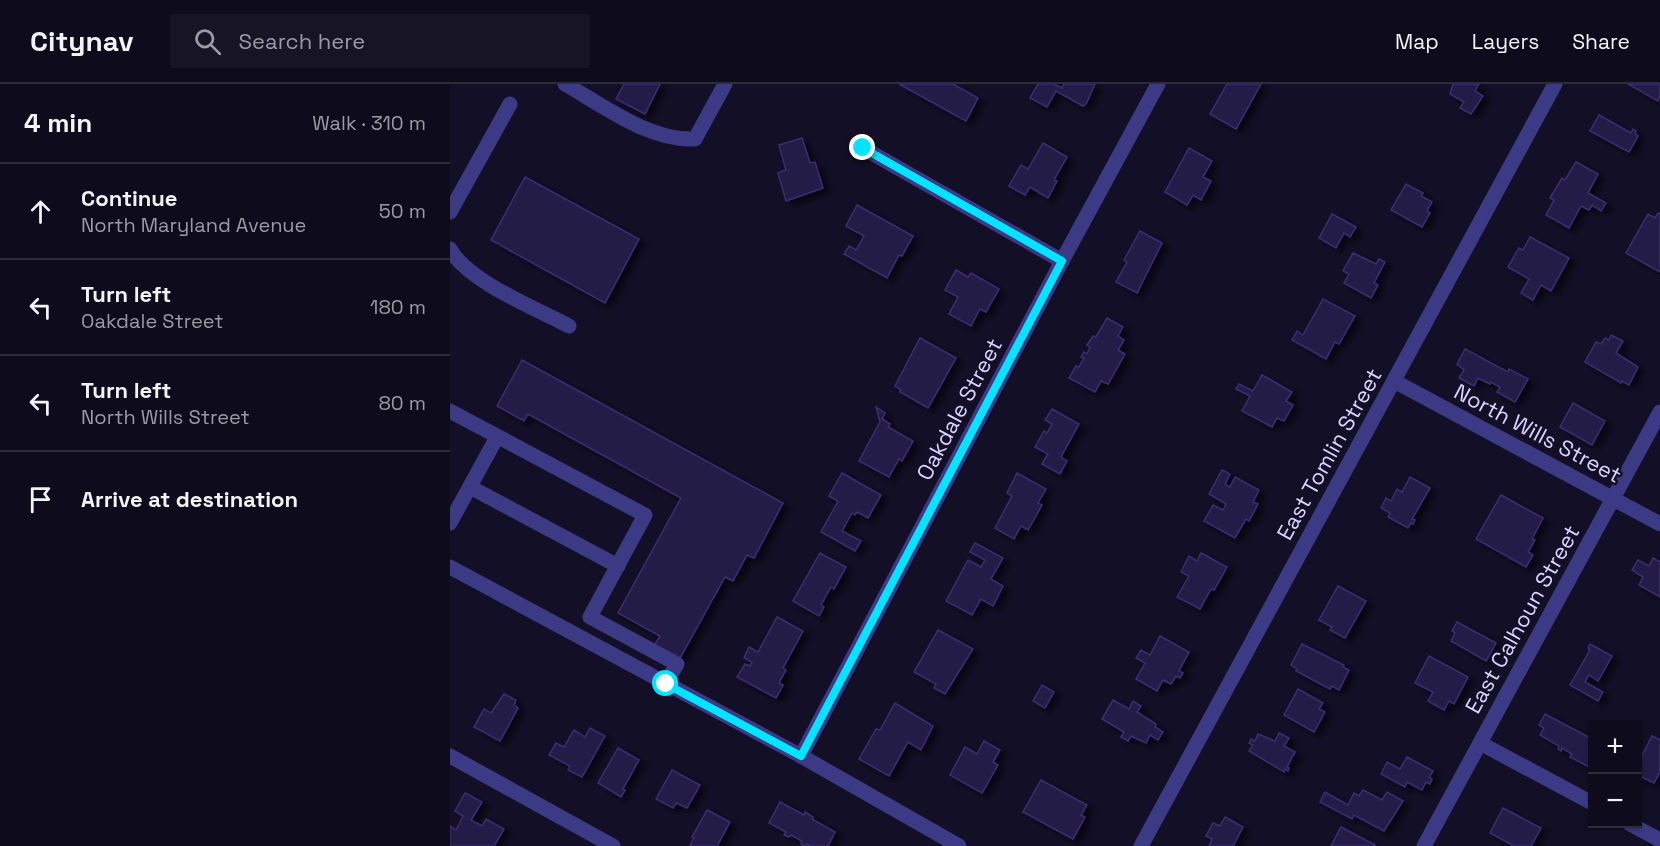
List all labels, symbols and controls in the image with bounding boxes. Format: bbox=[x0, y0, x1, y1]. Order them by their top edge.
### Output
search box bbox=[170, 14, 590, 68]
text: Citynav bbox=[30, 23, 134, 59]
icon: search bbox=[191, 25, 224, 58]
text: Search here bbox=[239, 27, 365, 55]
text: Map bbox=[1395, 28, 1439, 55]
text: Layers bbox=[1472, 28, 1539, 55]
text: Share bbox=[1572, 28, 1630, 55]
text: 4 min bbox=[24, 106, 92, 140]
text: Walk · 310 m bbox=[312, 110, 426, 136]
route end bbox=[849, 134, 875, 160]
text: Continue bbox=[81, 184, 177, 212]
icon: ahead bbox=[24, 195, 57, 228]
text: 50 m bbox=[379, 198, 426, 224]
text: North Maryland Avenue bbox=[81, 212, 306, 238]
text: Turn left bbox=[81, 280, 171, 308]
icon: left bbox=[24, 291, 57, 324]
text: 180 m bbox=[370, 294, 426, 320]
text: Oakdale Street bbox=[81, 308, 224, 334]
street label: Oakdale Street bbox=[910, 333, 1008, 485]
street label: East Tomlin Street bbox=[1270, 363, 1388, 545]
text: Turn left bbox=[81, 376, 171, 404]
street label: North Wills Street bbox=[1450, 377, 1626, 489]
icon: left bbox=[24, 387, 57, 420]
text: 80 m bbox=[378, 390, 426, 416]
text: North Wills Street bbox=[81, 404, 250, 430]
icon: arrive bbox=[24, 483, 57, 516]
text: Arrive at destination bbox=[81, 485, 298, 513]
street label: East Calhoun Street bbox=[1459, 520, 1585, 718]
route start bbox=[652, 670, 678, 696]
map controls bbox=[1588, 720, 1642, 828]
button: + bbox=[1588, 720, 1642, 774]
button: − bbox=[1588, 774, 1642, 828]

